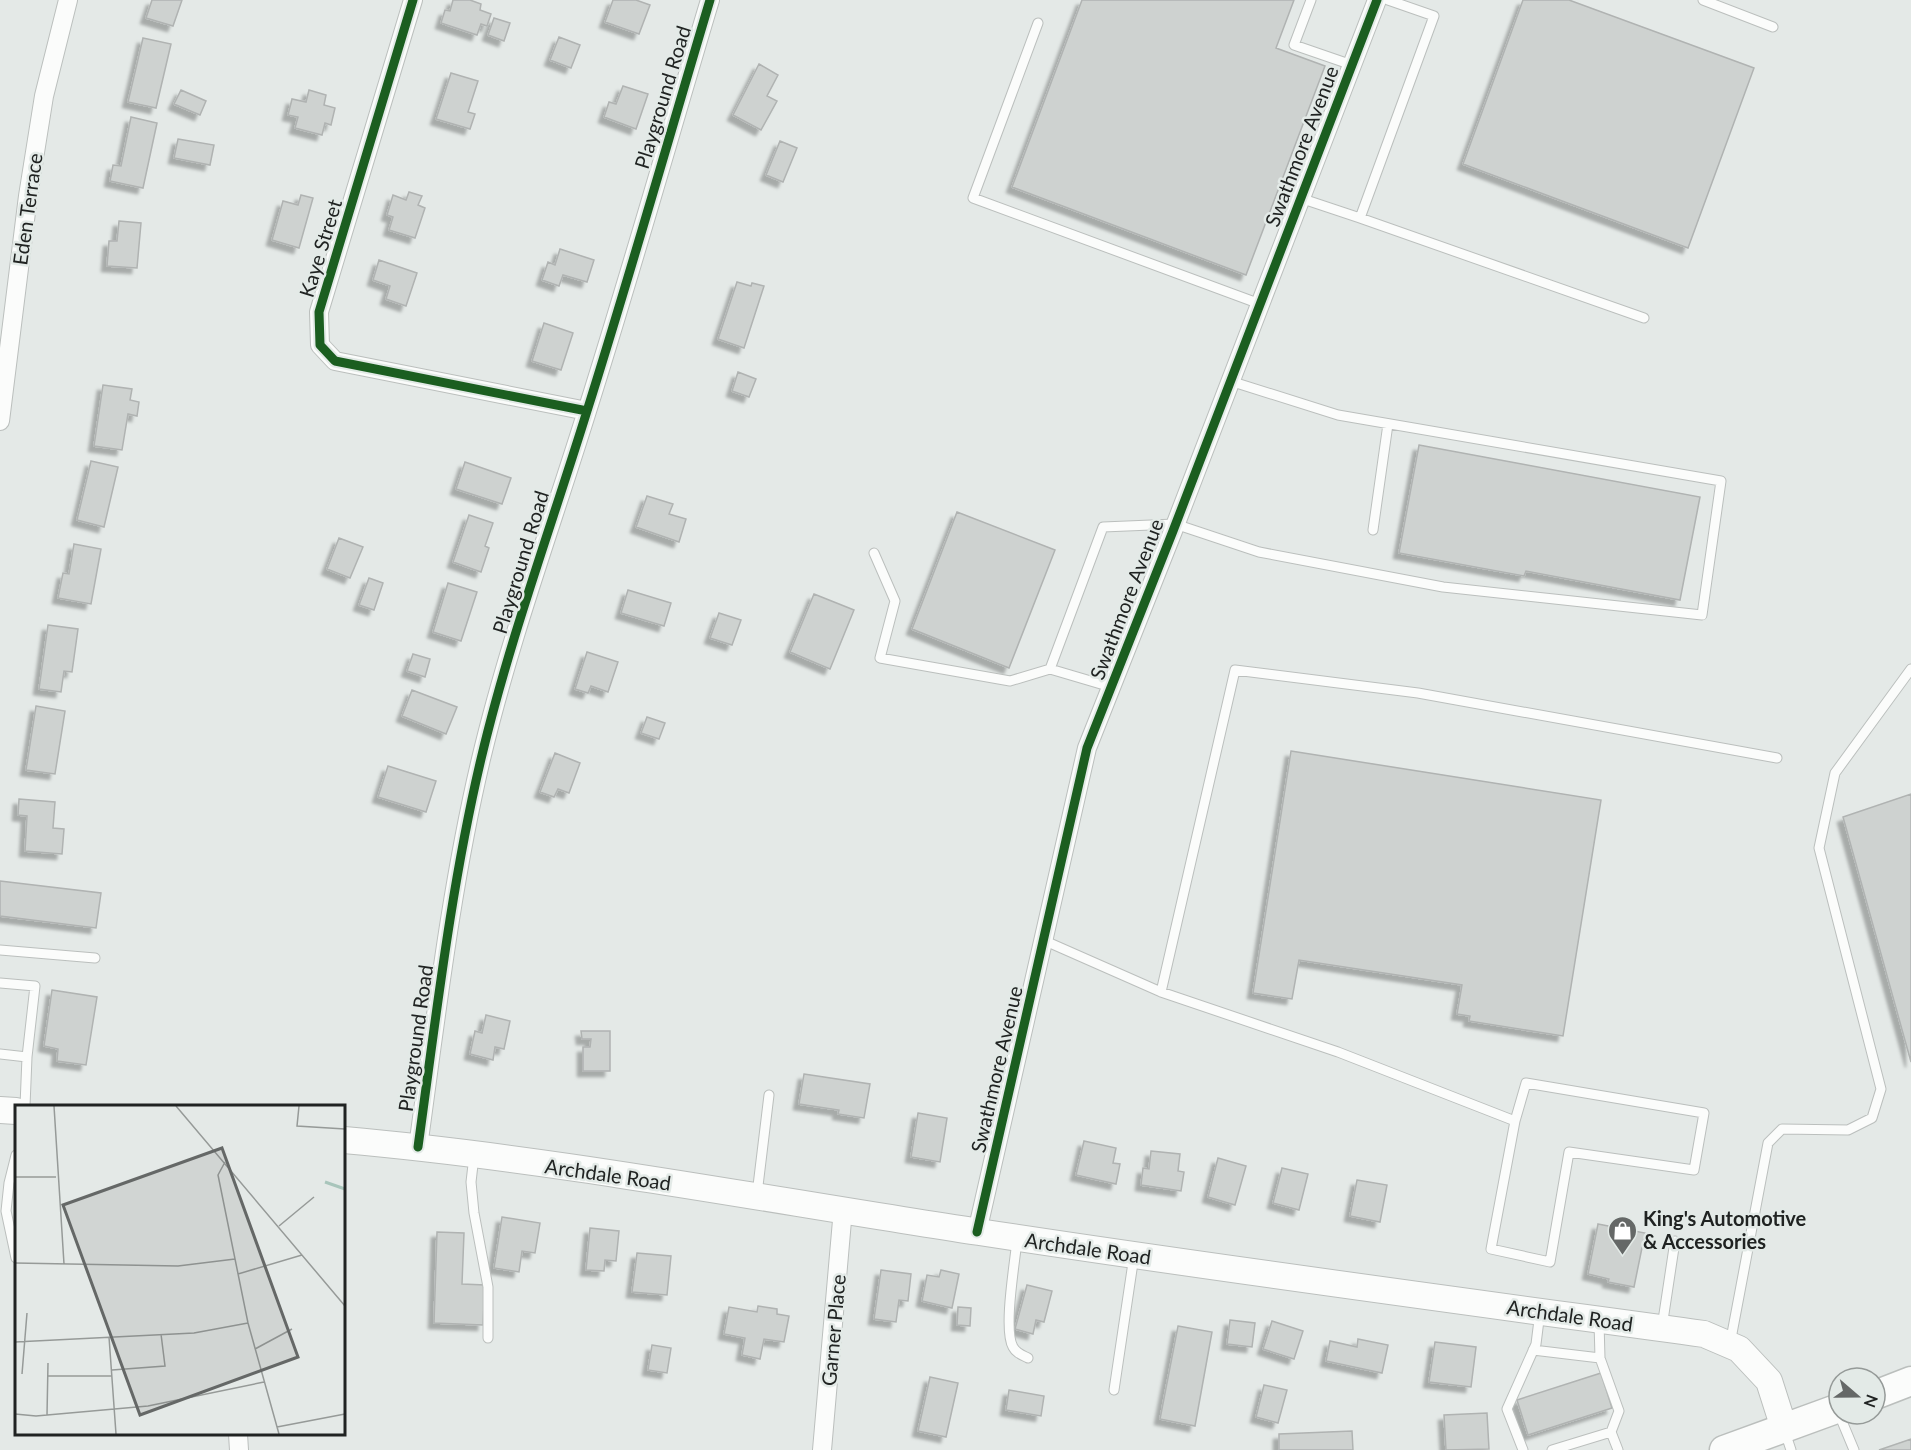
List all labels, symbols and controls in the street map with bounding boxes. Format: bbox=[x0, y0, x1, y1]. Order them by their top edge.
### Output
street label: Playground Road bbox=[629, 23, 695, 171]
street label: Swathmore Avenue bbox=[1259, 62, 1343, 230]
street label: Eden Terrace bbox=[7, 151, 47, 267]
street label: Kaye Street bbox=[294, 196, 346, 300]
street label: Playground Road bbox=[487, 488, 553, 636]
street label: Swathmore Avenue bbox=[1084, 515, 1168, 683]
street label: Playground Road bbox=[393, 963, 437, 1113]
street label: Swathmore Avenue bbox=[965, 983, 1027, 1155]
inset map bbox=[15, 1105, 345, 1435]
street label: Archdale Road bbox=[543, 1153, 673, 1195]
place label: King's Automotive & Accessories bbox=[1643, 1206, 1807, 1253]
shop icon: King's Automotive & Accessories bbox=[1606, 1214, 1638, 1256]
street label: Archdale Road bbox=[1023, 1227, 1153, 1269]
street label: Garner Place bbox=[816, 1273, 850, 1387]
street label: Archdale Road bbox=[1505, 1294, 1635, 1336]
north arrow bbox=[1827, 1366, 1887, 1426]
text: N bbox=[1861, 1392, 1883, 1410]

